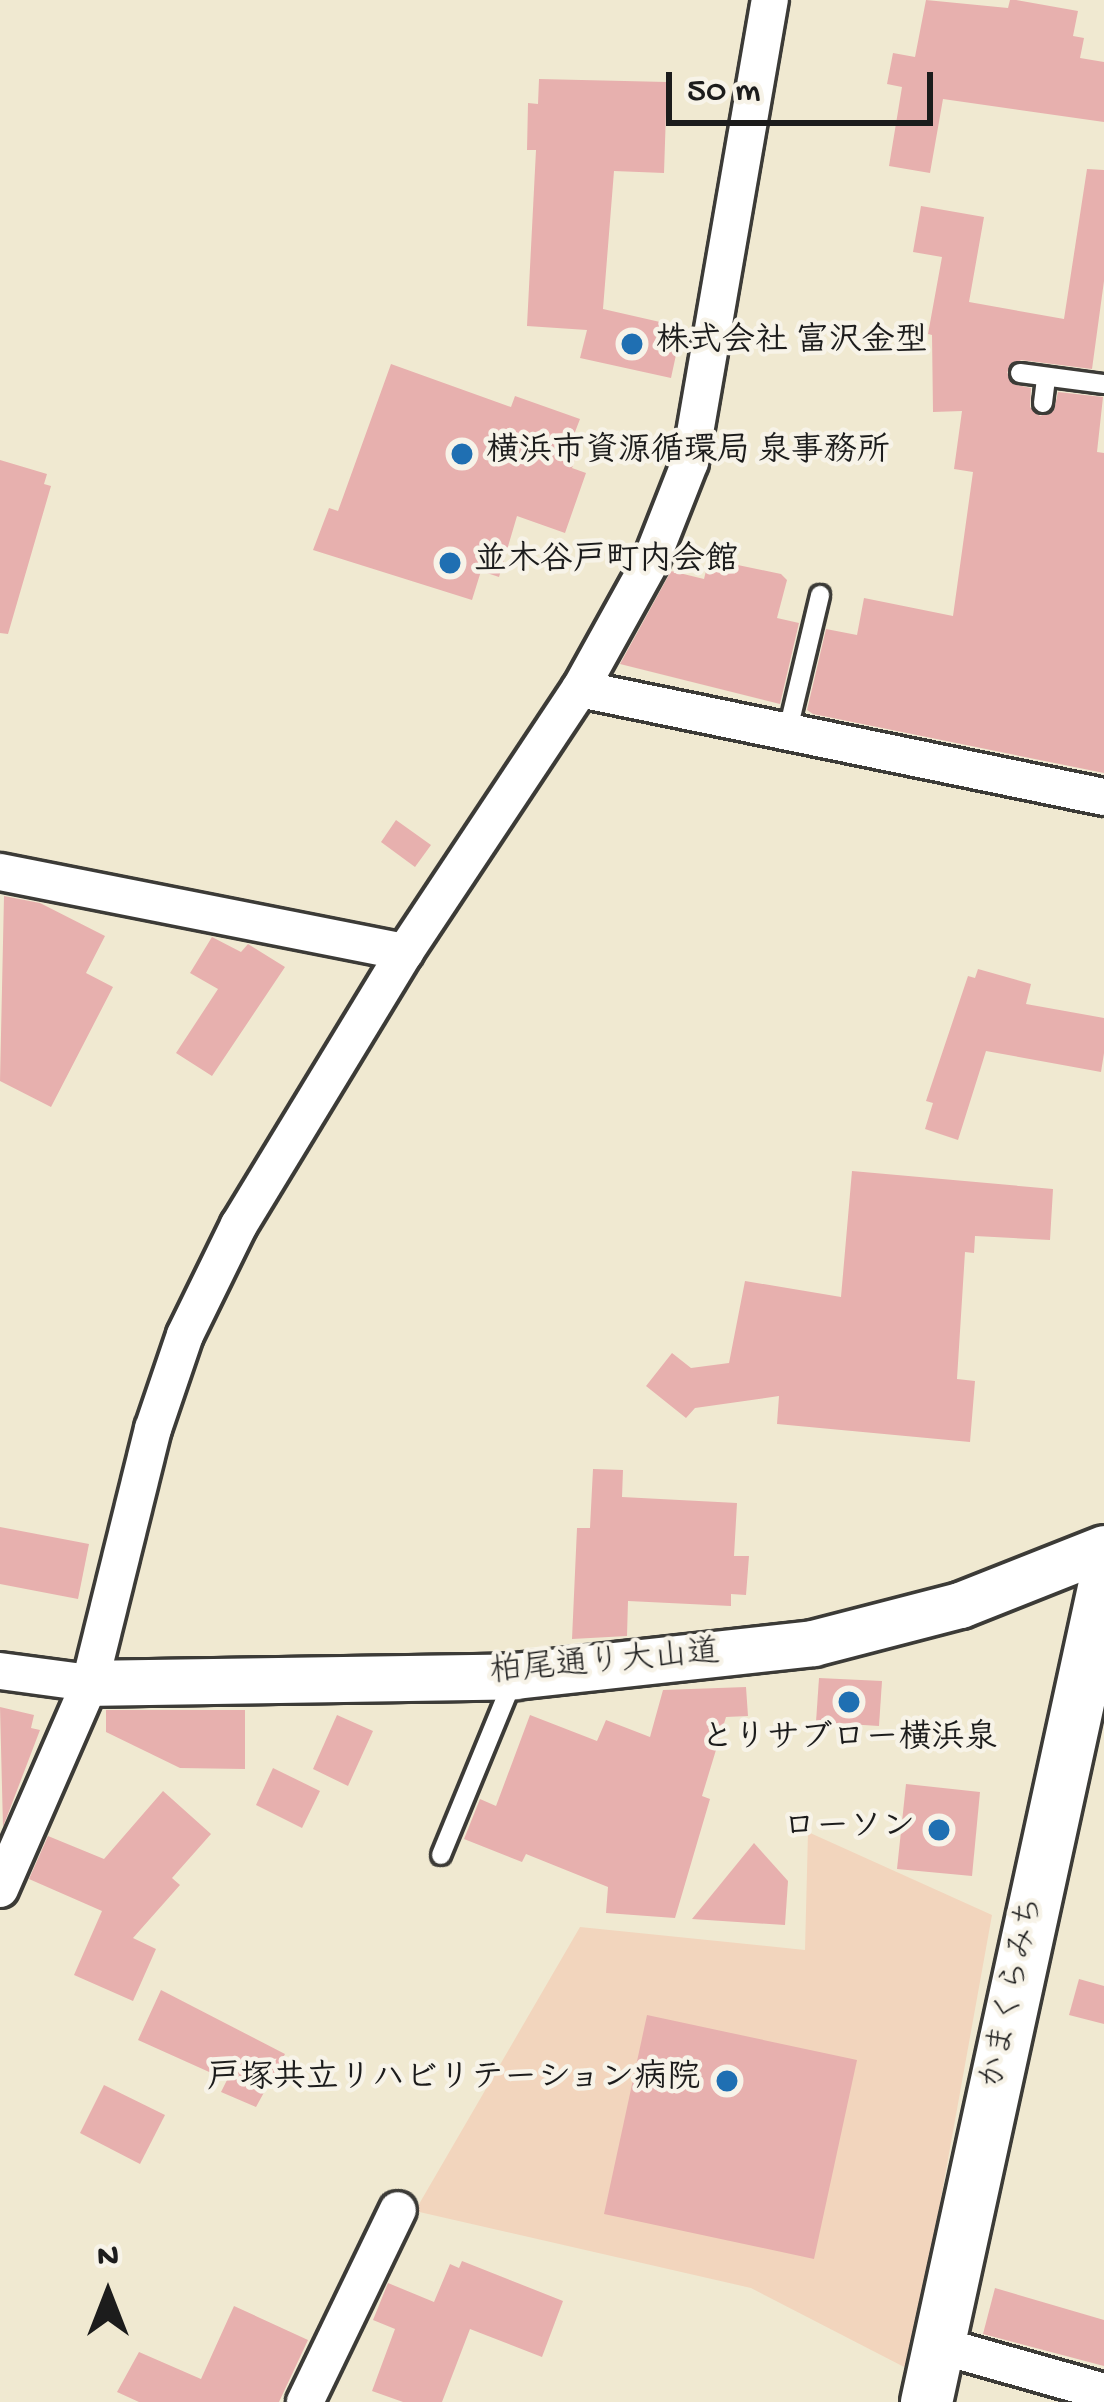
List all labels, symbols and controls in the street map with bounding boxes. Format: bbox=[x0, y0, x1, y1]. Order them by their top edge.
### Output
scale bar bbox=[672, 48, 939, 122]
text: 50 m bbox=[687, 71, 760, 114]
place label: 株式会社 富沢金型 bbox=[656, 324, 928, 364]
marker: 株式会社 富沢金型 bbox=[619, 331, 645, 357]
place label: 横浜市資源循環局 泉事務所 bbox=[486, 434, 890, 474]
marker: 横浜市資源循環局 泉事務所 bbox=[449, 441, 475, 467]
place label: 並木谷戸町内会館 bbox=[474, 543, 738, 583]
marker: 並木谷戸町内会館 bbox=[437, 550, 463, 576]
street label: 柏尾通り大山道 bbox=[488, 1635, 722, 1695]
marker: とりサブロー横浜泉 bbox=[836, 1689, 862, 1715]
place label: とりサブロー横浜泉 bbox=[701, 1721, 997, 1761]
place label: ローソン bbox=[783, 1810, 915, 1850]
marker: ローソン bbox=[926, 1817, 952, 1843]
street label: かまくらみち bbox=[975, 1892, 1055, 2094]
place label: 戸塚共立リハビリテーション病院 bbox=[205, 2061, 700, 2101]
marker: 戸塚共立リハビリテーション病院 bbox=[711, 2065, 743, 2097]
north arrow bbox=[48, 2234, 168, 2354]
text: N bbox=[97, 2239, 119, 2277]

